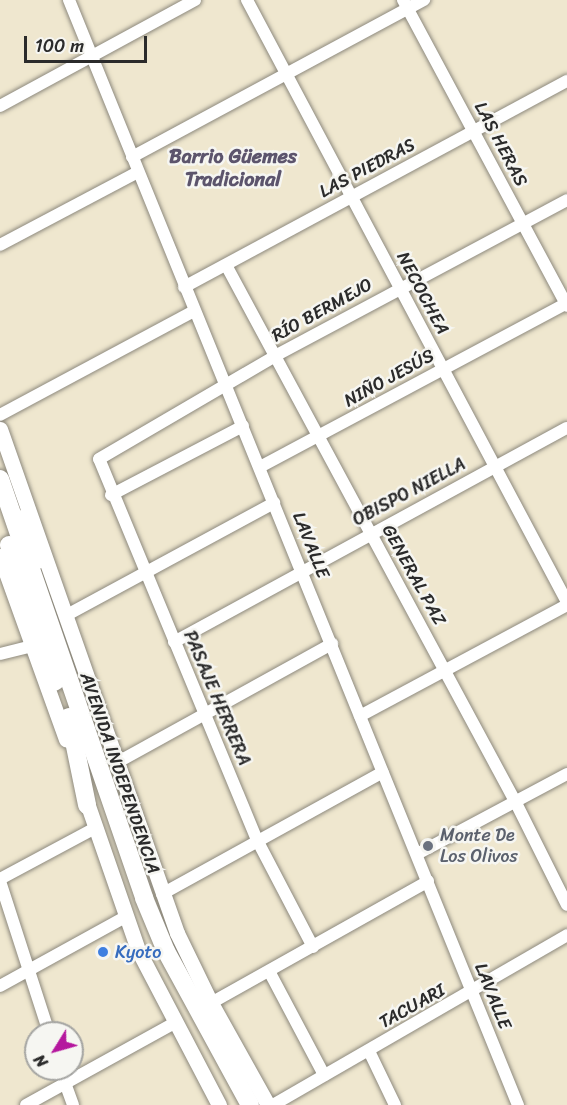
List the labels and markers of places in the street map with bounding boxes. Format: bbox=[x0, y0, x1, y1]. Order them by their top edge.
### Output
place label: Monte De Los Olivos bbox=[440, 825, 517, 868]
marker: Monte De Los Olivos bbox=[421, 839, 435, 853]
place label: Kyoto bbox=[115, 941, 161, 963]
marker: Kyoto bbox=[96, 945, 110, 959]

